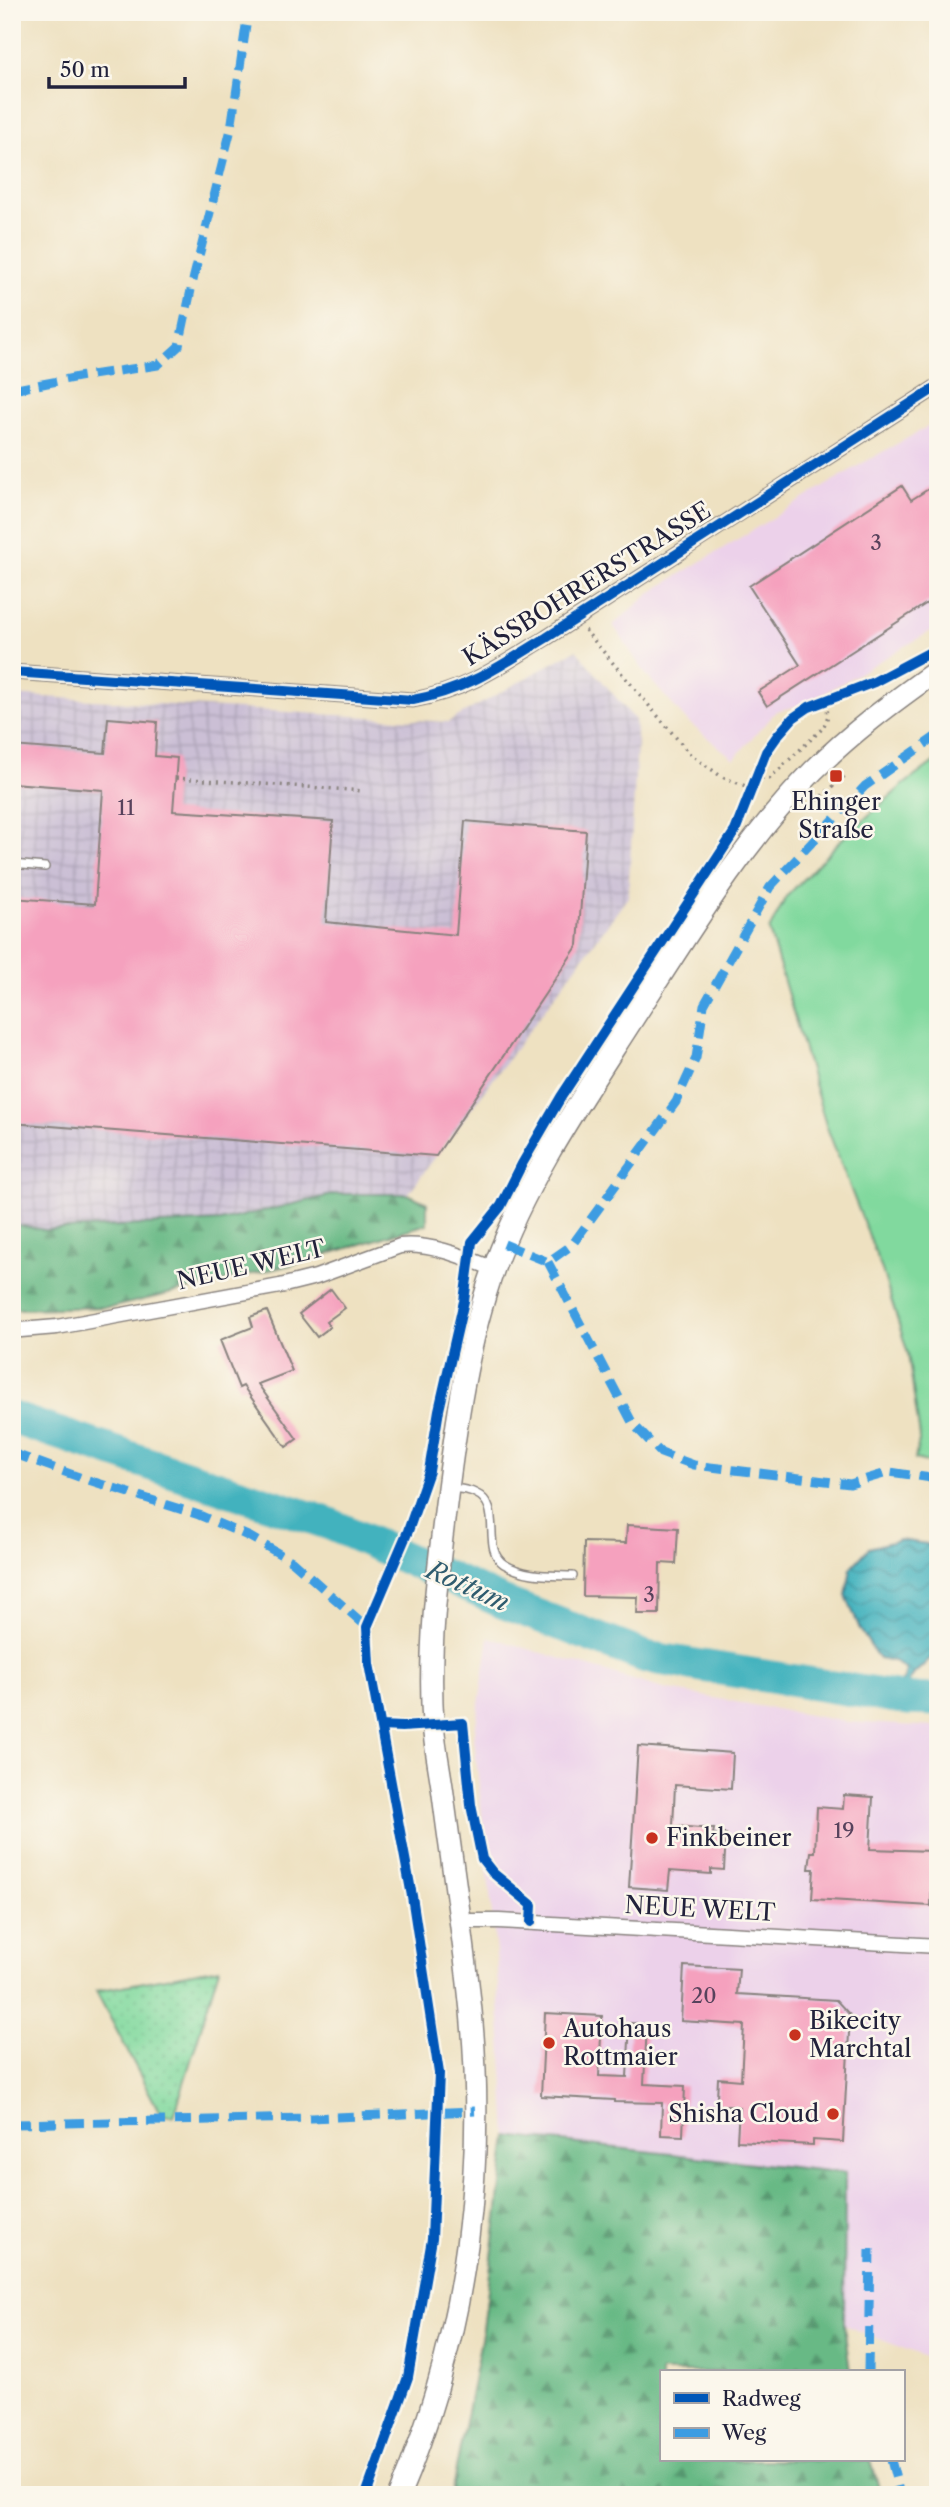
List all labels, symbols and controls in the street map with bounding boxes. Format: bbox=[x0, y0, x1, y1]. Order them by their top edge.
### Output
scale bar bbox=[49, 46, 186, 90]
text: 50 m bbox=[60, 57, 110, 82]
street label: KÄSSBOHRERSTRASSE bbox=[457, 495, 716, 672]
house number: 3 bbox=[870, 530, 882, 555]
marker: Ehinger Straße bbox=[828, 768, 844, 784]
place label: Ehinger Straße bbox=[791, 787, 881, 844]
house number: 11 bbox=[117, 795, 135, 820]
street label: NEUE WELT bbox=[174, 1233, 328, 1296]
water label: Rottum bbox=[420, 1553, 514, 1618]
house number: 3 bbox=[643, 1582, 655, 1607]
house number: 19 bbox=[833, 1818, 855, 1843]
place label: Finkbeiner bbox=[666, 1823, 792, 1852]
marker: Finkbeiner bbox=[644, 1830, 660, 1846]
street label: NEUE WELT bbox=[624, 1890, 776, 1927]
house number: 20 bbox=[691, 1983, 717, 2008]
place label: Bikecity Marchtal bbox=[809, 2006, 911, 2063]
place label: Autohaus Rottmaier bbox=[562, 2014, 678, 2071]
marker: Bikecity Marchtal bbox=[787, 2027, 803, 2043]
marker: Autohaus Rottmaier bbox=[541, 2035, 557, 2051]
place label: Shisha Cloud bbox=[668, 2099, 819, 2128]
marker: Shisha Cloud bbox=[825, 2106, 841, 2122]
legend bbox=[660, 2370, 904, 2462]
text: Radweg bbox=[722, 2386, 802, 2411]
text: Weg bbox=[721, 2420, 767, 2445]

